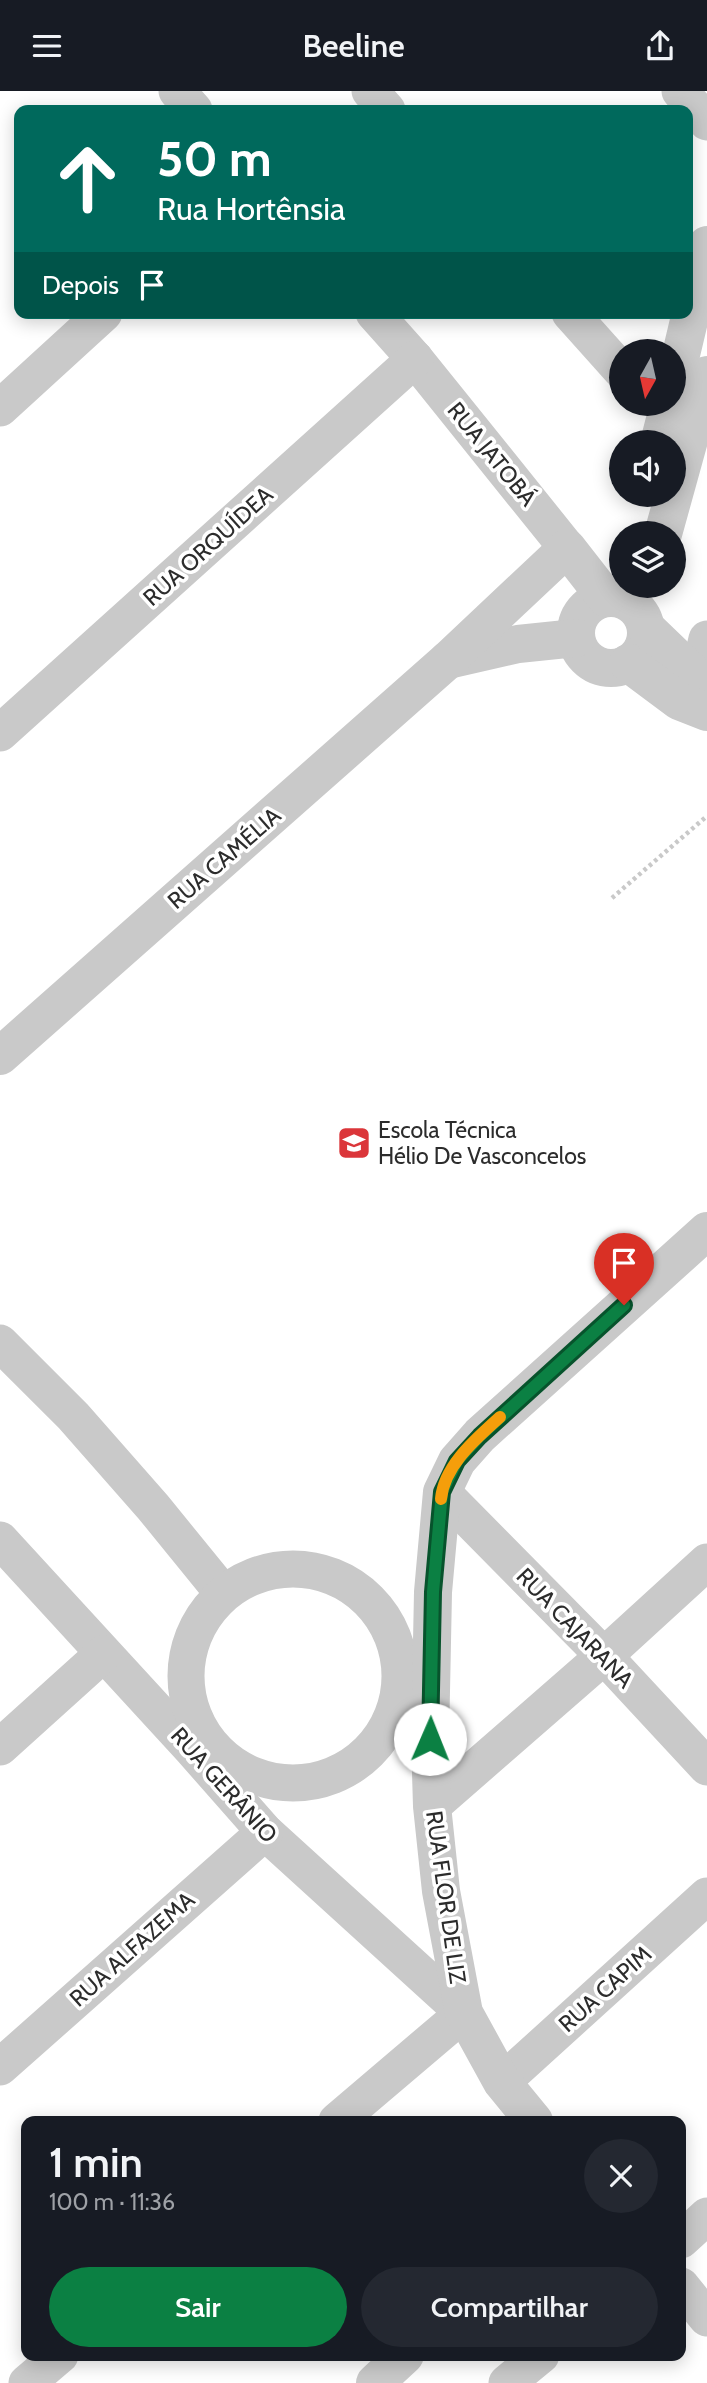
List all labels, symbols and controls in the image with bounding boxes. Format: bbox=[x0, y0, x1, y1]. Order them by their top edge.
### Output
text: Beeline bbox=[302, 26, 405, 65]
icon: menu bbox=[28, 27, 66, 65]
icon: share bbox=[641, 27, 679, 65]
text: 50 m bbox=[157, 129, 272, 188]
icon: ahead bbox=[42, 133, 133, 224]
text: Rua Hortênsia bbox=[157, 189, 345, 228]
icon: arrive bbox=[133, 266, 171, 304]
text: Depois bbox=[42, 269, 119, 301]
north arrow bbox=[609, 339, 686, 417]
map controls bbox=[609, 339, 686, 598]
street label: RUA JATOBÁ bbox=[442, 396, 543, 512]
button: sound bbox=[609, 430, 686, 507]
street label: RUA ORQUÍDEA bbox=[137, 480, 279, 612]
button: layers bbox=[609, 521, 686, 598]
street label: RUA CAMÉLIA bbox=[161, 801, 286, 915]
place label: Escola Técnica Hélio De Vasconcelos bbox=[378, 1116, 586, 1170]
school or university icon: Escola Técnica Hélio De Vasconcelos bbox=[335, 1124, 373, 1162]
pin bbox=[594, 1233, 654, 1305]
icon: arrive bbox=[605, 1244, 643, 1282]
street label: RUA CAJARANA bbox=[511, 1562, 639, 1694]
position arrow bbox=[393, 1702, 467, 1776]
street label: RUA GERÂNIO bbox=[165, 1722, 283, 1848]
street label: RUA FLOR DE LIZ bbox=[420, 1809, 472, 1985]
street label: RUA ALFAZEMA bbox=[64, 1886, 200, 2012]
street label: RUA CAPIM bbox=[553, 1940, 657, 2038]
text: 1 min bbox=[49, 2136, 143, 2188]
button: close bbox=[584, 2139, 658, 2213]
text: 100 m · 11:36 bbox=[49, 2188, 175, 2216]
button: Sair bbox=[49, 2267, 347, 2347]
button: Compartilhar bbox=[361, 2267, 658, 2347]

